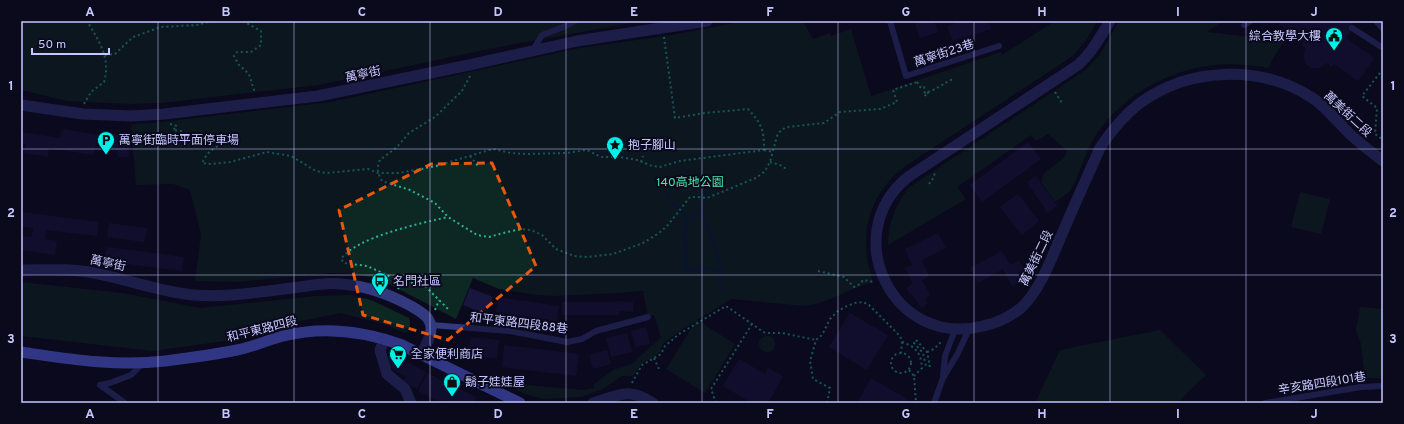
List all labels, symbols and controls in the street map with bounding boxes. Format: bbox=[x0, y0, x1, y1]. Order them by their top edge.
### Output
text: A bbox=[85, 5, 95, 21]
text: B bbox=[222, 5, 231, 21]
text: C bbox=[358, 5, 366, 21]
text: D bbox=[493, 5, 503, 21]
text: E bbox=[630, 5, 638, 21]
text: F bbox=[766, 5, 774, 21]
text: G bbox=[902, 5, 911, 21]
text: H bbox=[1037, 5, 1047, 21]
text: I bbox=[1176, 5, 1180, 21]
text: J bbox=[1310, 5, 1318, 21]
public building icon: 綜合教學大樓 bbox=[1324, 26, 1344, 51]
place label: 綜合教學大樓 bbox=[1249, 29, 1321, 45]
scale bar bbox=[32, 30, 109, 56]
text: 50 m bbox=[38, 37, 66, 53]
street label: 萬寧街23巷 bbox=[912, 37, 977, 71]
street label: 萬寧街 bbox=[344, 63, 382, 87]
text: 1 bbox=[8, 79, 14, 95]
text: 1 bbox=[1390, 79, 1396, 95]
street label: 萬美街二段 bbox=[1320, 88, 1375, 141]
parking icon: 萬寧街臨時平面停車場 bbox=[96, 130, 116, 155]
place label: 萬寧街臨時平面停車場 bbox=[119, 133, 239, 149]
place icon: 抱子腳山 bbox=[605, 135, 625, 160]
place label: 抱子腳山 bbox=[628, 138, 676, 154]
park label: 140高地公園 bbox=[656, 175, 724, 191]
text: 2 bbox=[7, 206, 15, 222]
text: 2 bbox=[1389, 206, 1397, 222]
street label: 萬美街二段 bbox=[1017, 228, 1057, 289]
street label: 萬寧街 bbox=[89, 252, 127, 276]
bus stop icon: 名門社區 bbox=[370, 271, 390, 296]
place label: 名門社區 bbox=[393, 274, 441, 290]
street label: 和平東路四段88巷 bbox=[469, 310, 569, 338]
street label: 和平東路四段 bbox=[225, 313, 299, 346]
text: 3 bbox=[7, 332, 15, 348]
text: 3 bbox=[1389, 332, 1397, 348]
supermarket icon: 全家便利商店 bbox=[388, 344, 408, 369]
place label: 全家便利商店 bbox=[411, 347, 483, 363]
street label: 辛亥路四段101巷 bbox=[1277, 369, 1367, 399]
shop icon: 鬍子娃娃屋 bbox=[442, 372, 462, 397]
place label: 鬍子娃娃屋 bbox=[465, 375, 525, 391]
text: A bbox=[85, 407, 95, 423]
text: B bbox=[222, 407, 231, 423]
text: C bbox=[358, 407, 366, 423]
text: D bbox=[493, 407, 503, 423]
text: E bbox=[630, 407, 638, 423]
text: F bbox=[766, 407, 774, 423]
text: G bbox=[902, 407, 911, 423]
text: H bbox=[1037, 407, 1047, 423]
text: I bbox=[1176, 407, 1180, 423]
text: J bbox=[1310, 407, 1318, 423]

